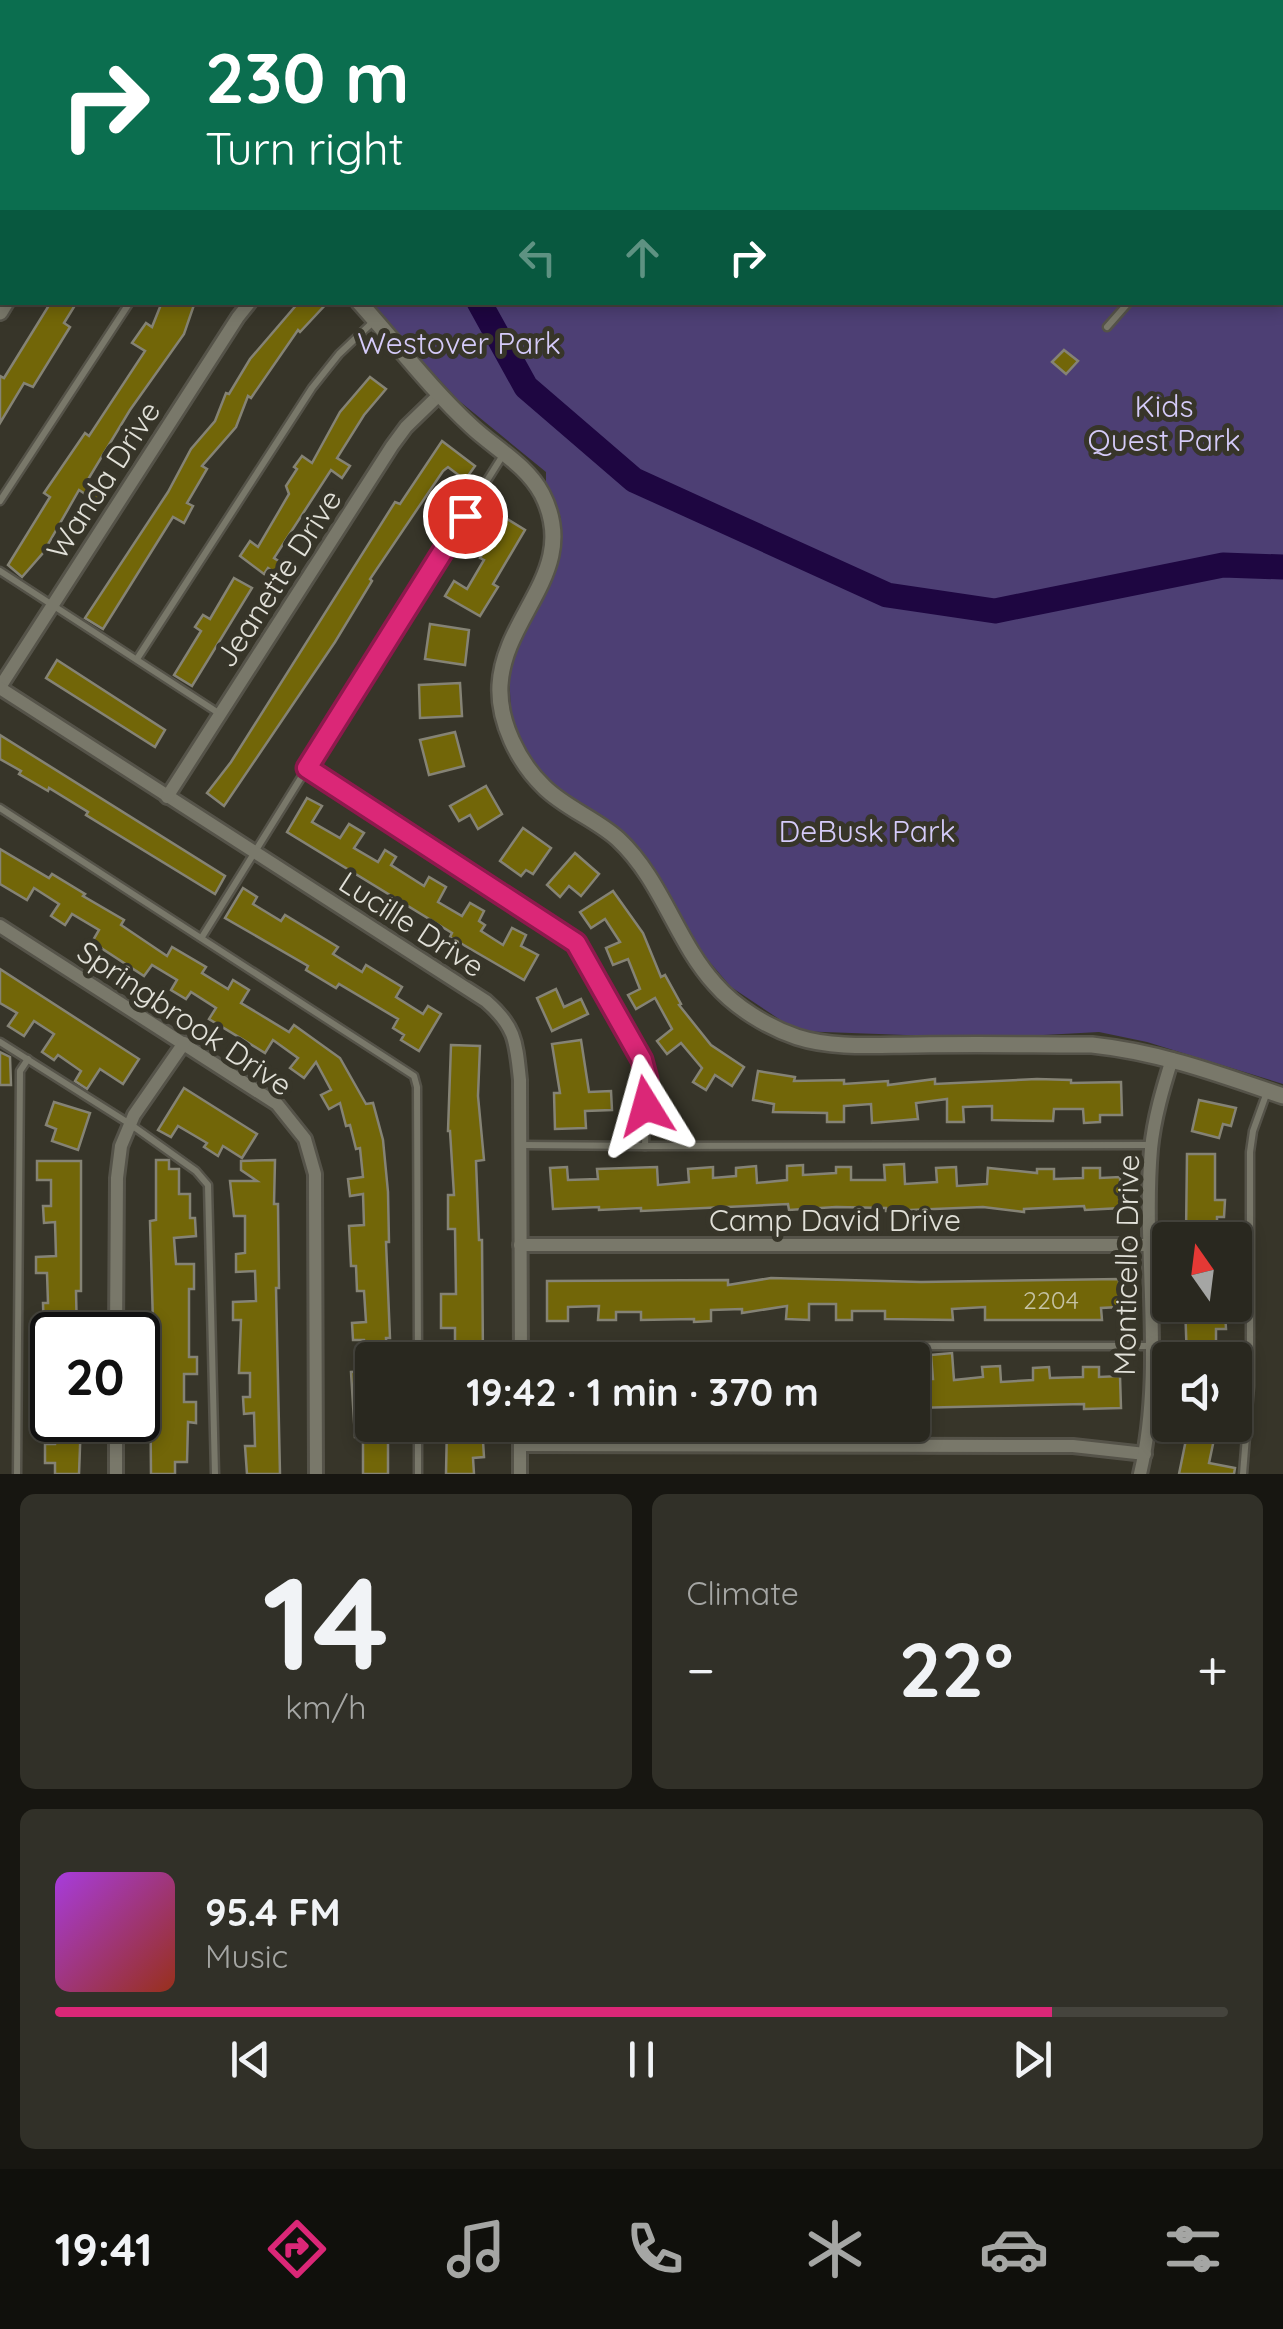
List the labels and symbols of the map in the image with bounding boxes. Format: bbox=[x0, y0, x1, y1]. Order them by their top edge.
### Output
park label: Westover Park bbox=[357, 324, 561, 362]
park label: Kids Quest Park bbox=[1087, 387, 1241, 459]
street label: Wanda Drive bbox=[38, 394, 168, 566]
pin bbox=[423, 474, 508, 559]
street label: Jeanette Drive bbox=[206, 482, 350, 674]
park label: DeBusk Park bbox=[778, 812, 956, 850]
street label: Lucille Drive bbox=[332, 863, 492, 985]
street label: Springbrook Drive bbox=[70, 932, 300, 1104]
position arrow bbox=[594, 1054, 698, 1158]
street label: Monticello Drive bbox=[1105, 1154, 1147, 1376]
street label: Camp David Drive bbox=[709, 1201, 961, 1239]
north arrow bbox=[1152, 1222, 1252, 1322]
house number: 2204 bbox=[1023, 1284, 1079, 1315]
speed limit sign: 20 bbox=[30, 1312, 160, 1442]

